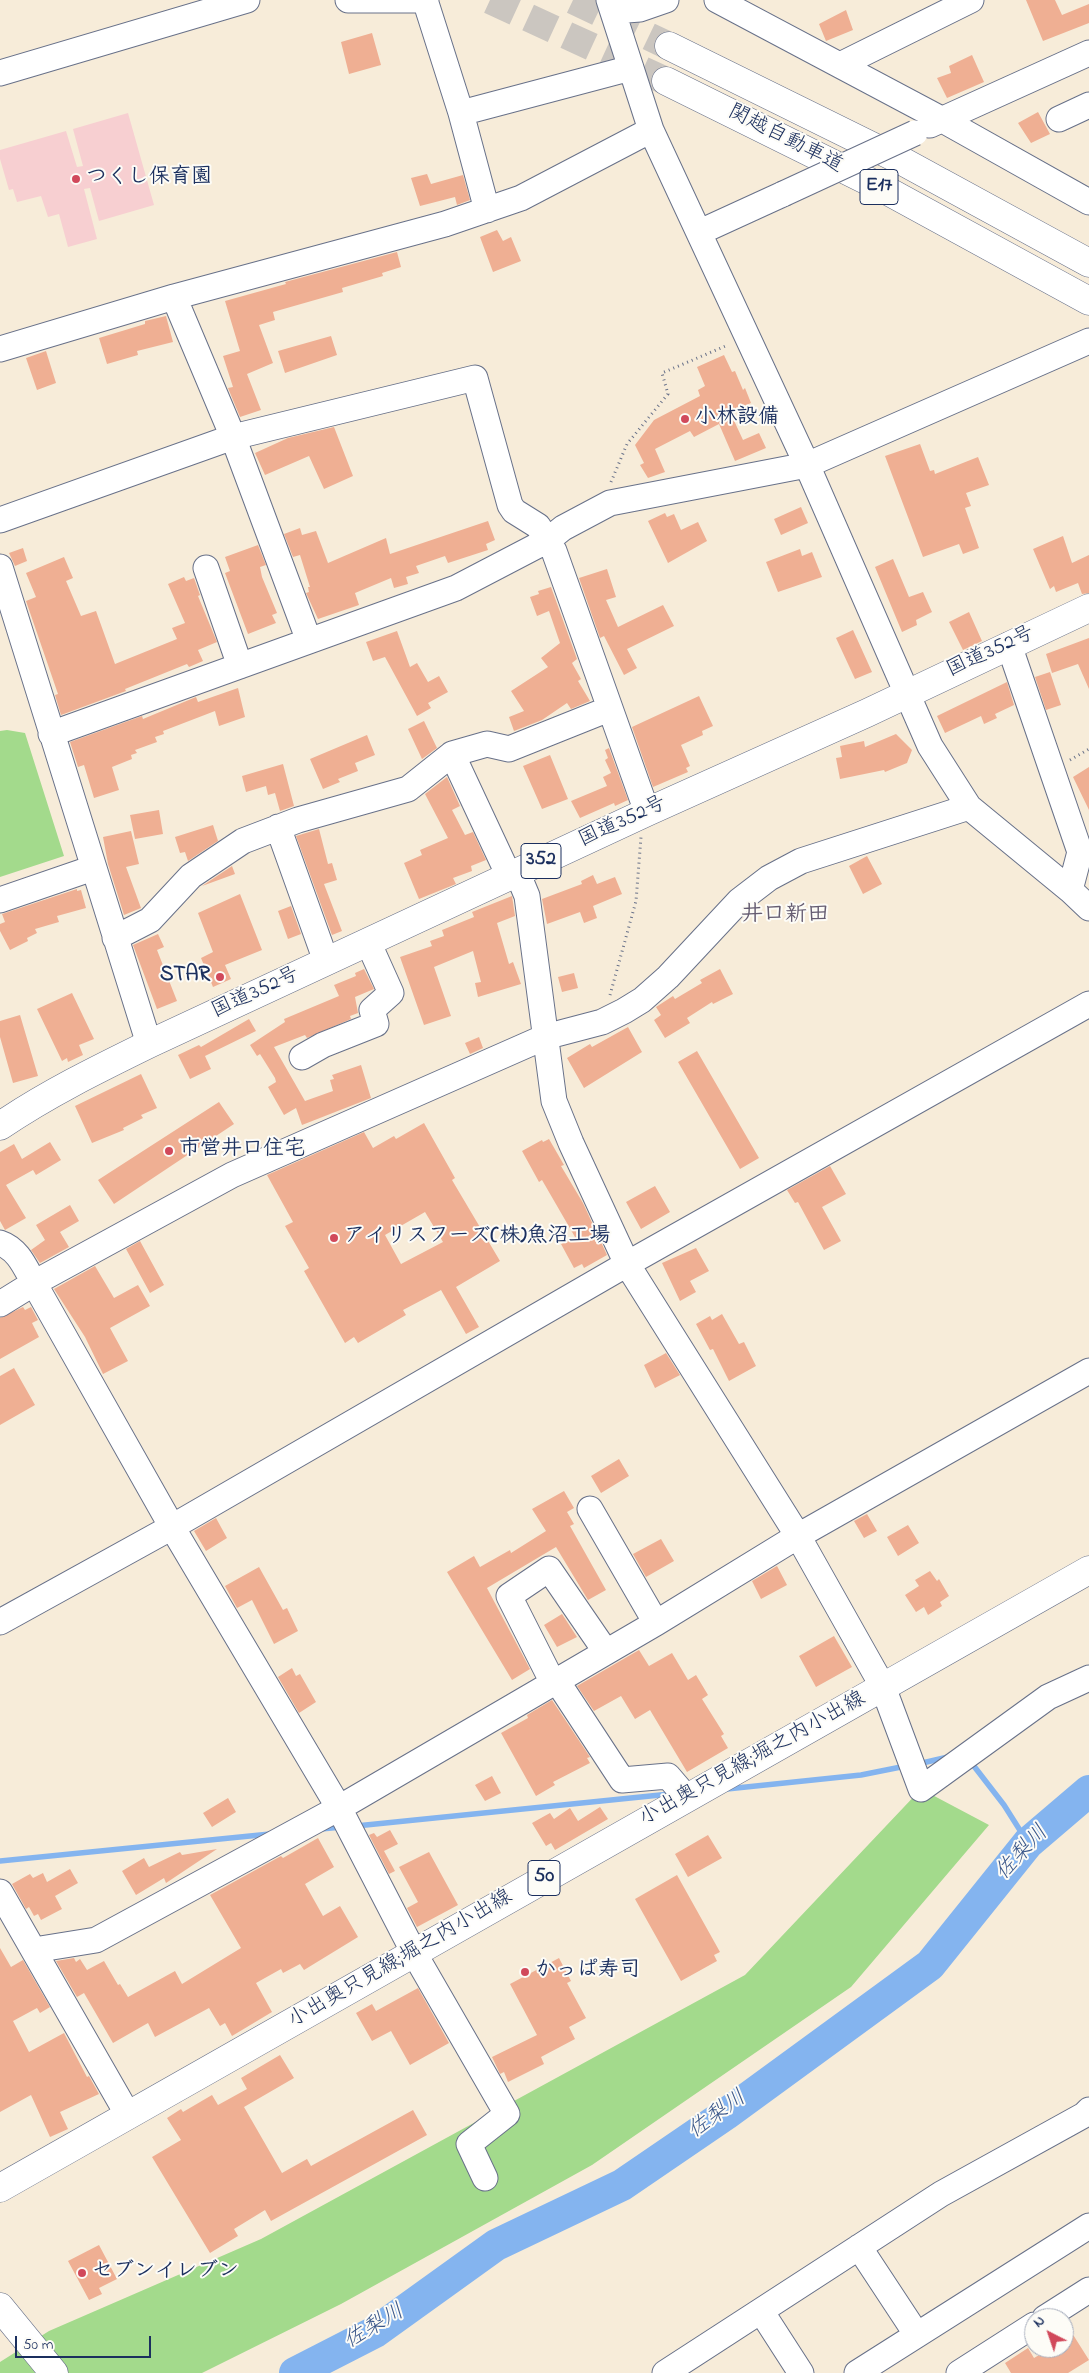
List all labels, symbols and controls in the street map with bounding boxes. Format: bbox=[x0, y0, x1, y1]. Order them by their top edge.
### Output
street label: 関越自動車道 bbox=[723, 100, 847, 180]
place label: つくし保育園 bbox=[86, 166, 212, 192]
road number: E17 bbox=[860, 170, 898, 204]
marker: つくし保育園 bbox=[70, 173, 82, 185]
place label: 小林設備 bbox=[695, 406, 779, 432]
marker: 小林設備 bbox=[679, 413, 691, 425]
street label: 国道352号 bbox=[943, 622, 1039, 684]
street label: 国道352号 bbox=[575, 792, 671, 854]
road number: 352 bbox=[521, 844, 561, 878]
district label: 井口新田 bbox=[741, 903, 829, 929]
street label: 国道352号 bbox=[208, 963, 304, 1025]
place label: STAR bbox=[160, 964, 210, 990]
marker: STAR bbox=[214, 971, 226, 983]
place label: 市営井口住宅 bbox=[179, 1138, 305, 1164]
marker: 市営井口住宅 bbox=[163, 1145, 175, 1157]
place label: アイリスフーズ(株)魚沼工場 bbox=[344, 1225, 611, 1251]
marker: アイリスフーズ(株)魚沼工場 bbox=[328, 1232, 340, 1244]
street label: 小出奥只見線;堀之内小出線 bbox=[635, 1687, 871, 1833]
water label: 佐梨川 bbox=[991, 1821, 1055, 1887]
road number: 50 bbox=[528, 1860, 560, 1896]
street label: 小出奥只見線;堀之内小出線 bbox=[284, 1885, 518, 2035]
place label: かっぱ寿司 bbox=[535, 1959, 640, 1985]
marker: かっぱ寿司 bbox=[519, 1966, 531, 1978]
water label: 佐梨川 bbox=[684, 2086, 752, 2146]
place label: セブンイレブン bbox=[92, 2260, 239, 2286]
marker: セブンイレブン bbox=[76, 2267, 88, 2279]
water label: 佐梨川 bbox=[340, 2300, 410, 2356]
north arrow bbox=[1024, 2308, 1074, 2358]
text: N bbox=[1029, 2311, 1050, 2333]
scale bar bbox=[18, 2326, 154, 2358]
text: 50 m bbox=[23, 2334, 53, 2356]

